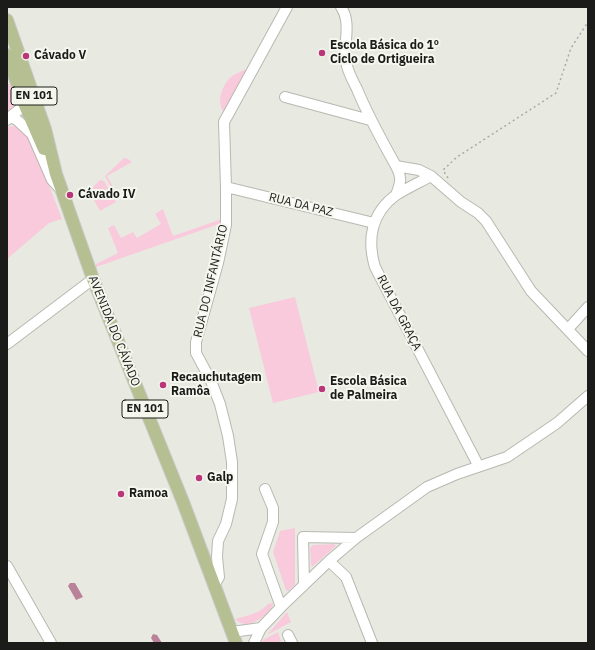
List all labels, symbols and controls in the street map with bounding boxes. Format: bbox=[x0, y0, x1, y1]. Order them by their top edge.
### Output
place label: Escola Básica do 1º Ciclo de Ortigueira bbox=[330, 39, 439, 67]
marker: Escola Básica do 1º Ciclo de Ortigueira bbox=[317, 48, 327, 58]
place label: Cávado V bbox=[34, 49, 86, 63]
marker: Cávado V bbox=[21, 51, 31, 61]
road number: EN 101 bbox=[11, 87, 57, 105]
place label: Cávado IV bbox=[78, 188, 136, 202]
marker: Cávado IV bbox=[65, 190, 75, 200]
street label: RUA DA PAZ bbox=[267, 190, 335, 220]
street label: RUA DO INFANTÁRIO bbox=[191, 223, 231, 339]
street label: AVENIDA DO CÁVADO bbox=[85, 273, 143, 389]
street label: RUA DA GRAÇA bbox=[374, 273, 424, 353]
place label: Recauchutagem Ramôa bbox=[171, 371, 262, 399]
place label: Escola Básica de Palmeira bbox=[330, 375, 407, 403]
marker: Recauchutagem Ramôa bbox=[158, 380, 168, 390]
marker: Escola Básica de Palmeira bbox=[317, 384, 327, 394]
road number: EN 101 bbox=[122, 400, 168, 418]
place label: Galp bbox=[207, 471, 233, 485]
marker: Galp bbox=[194, 473, 204, 483]
place label: Ramoa bbox=[129, 487, 168, 501]
marker: Ramoa bbox=[116, 489, 126, 499]

